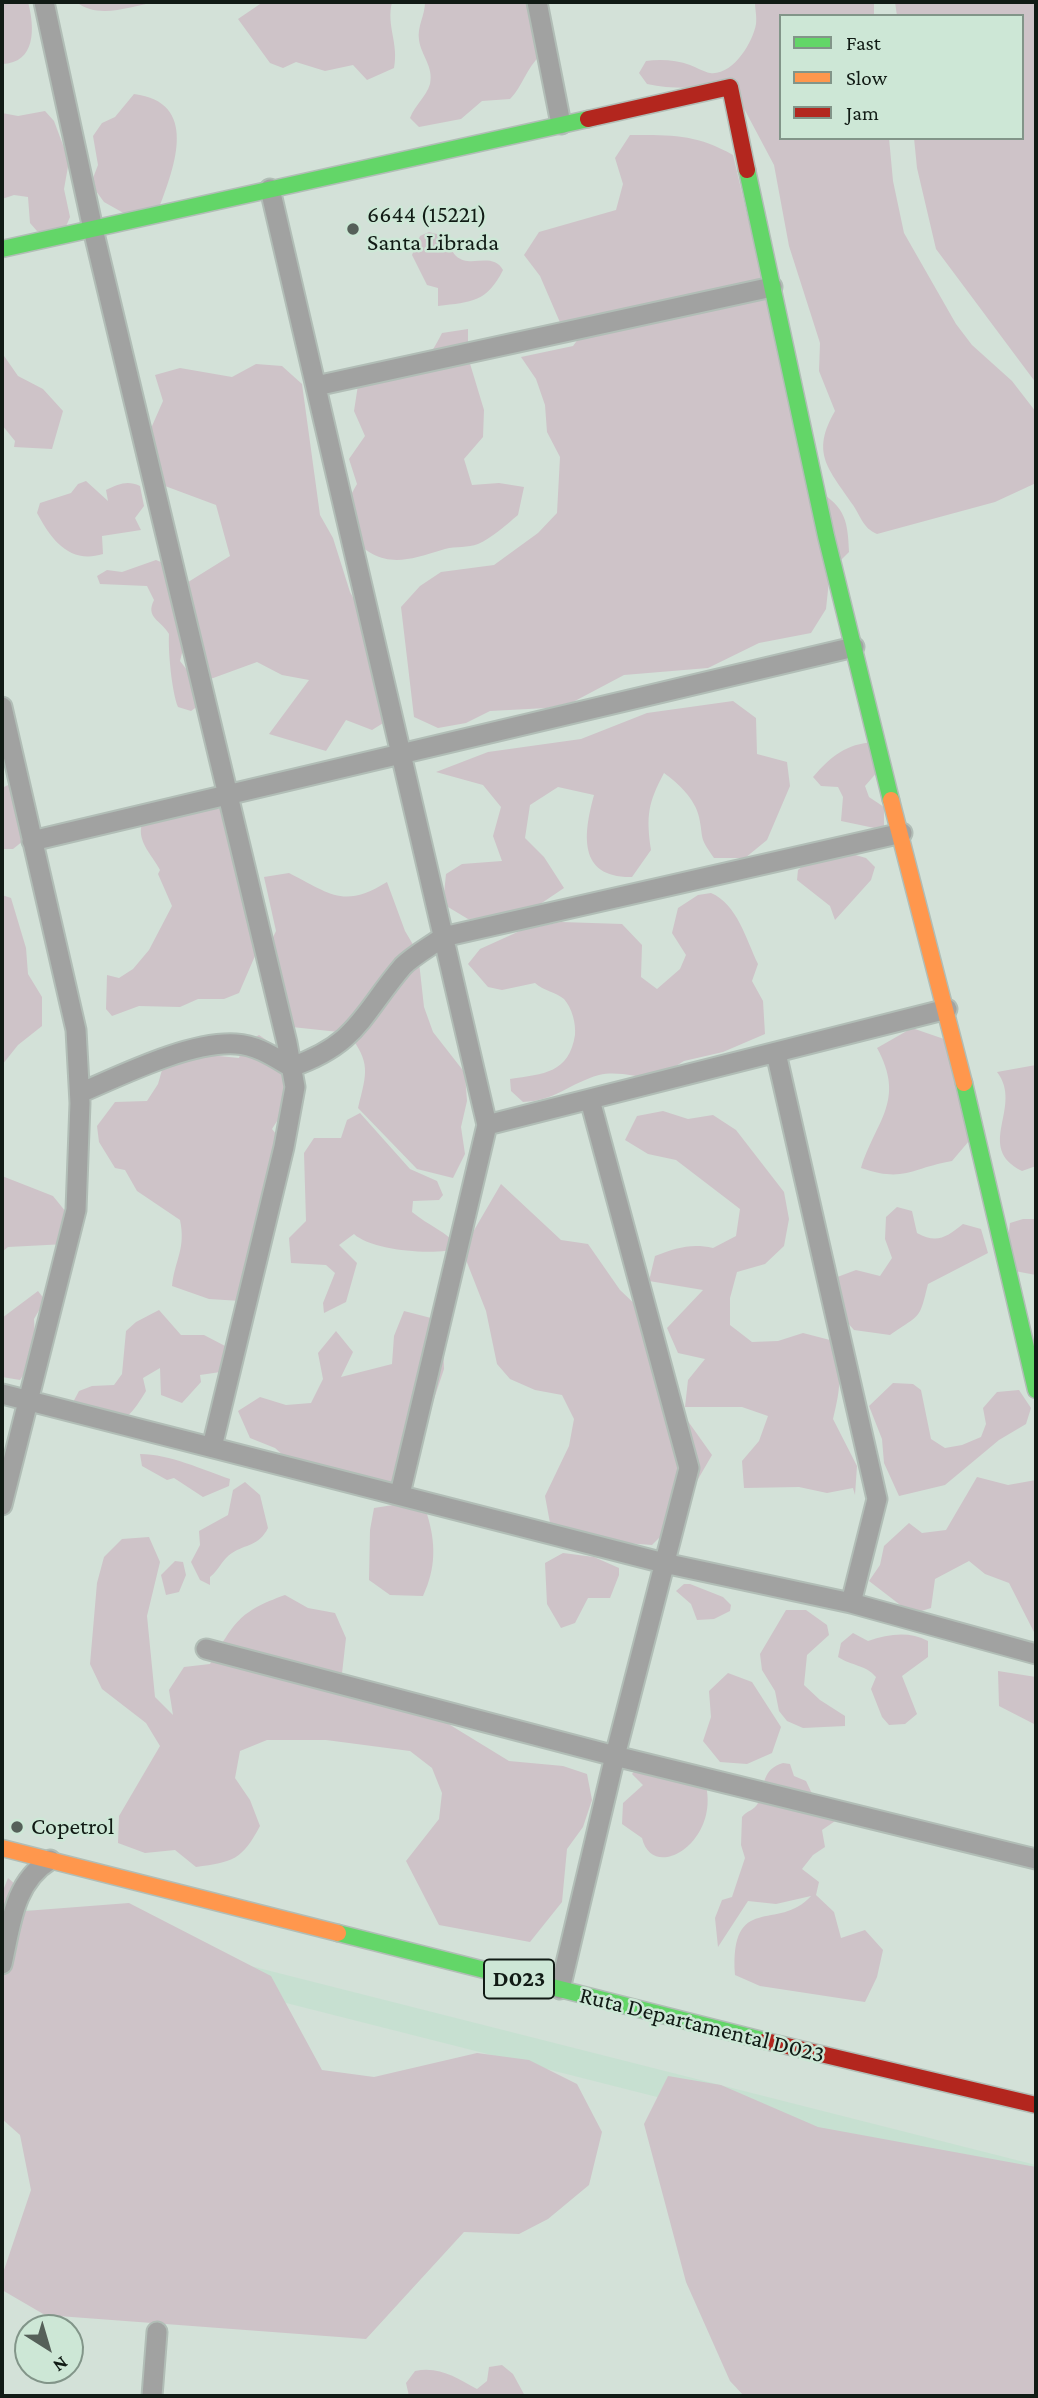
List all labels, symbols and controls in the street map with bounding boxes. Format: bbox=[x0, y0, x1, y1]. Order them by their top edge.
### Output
legend bbox=[779, 14, 1024, 140]
text: Fast bbox=[846, 31, 881, 55]
text: Slow bbox=[846, 66, 887, 90]
text: Jam bbox=[846, 101, 879, 125]
place label: 6644 (15221) Santa Librada bbox=[367, 201, 499, 257]
marker: 6644 (15221) Santa Librada bbox=[345, 221, 361, 237]
place label: Copetrol bbox=[31, 1813, 114, 1841]
marker: Copetrol bbox=[9, 1819, 25, 1835]
road number: D023 bbox=[484, 1960, 554, 1998]
street label: Ruta Departamental D023 bbox=[577, 1981, 827, 2069]
north arrow bbox=[14, 2314, 84, 2384]
text: N bbox=[49, 2352, 72, 2377]

